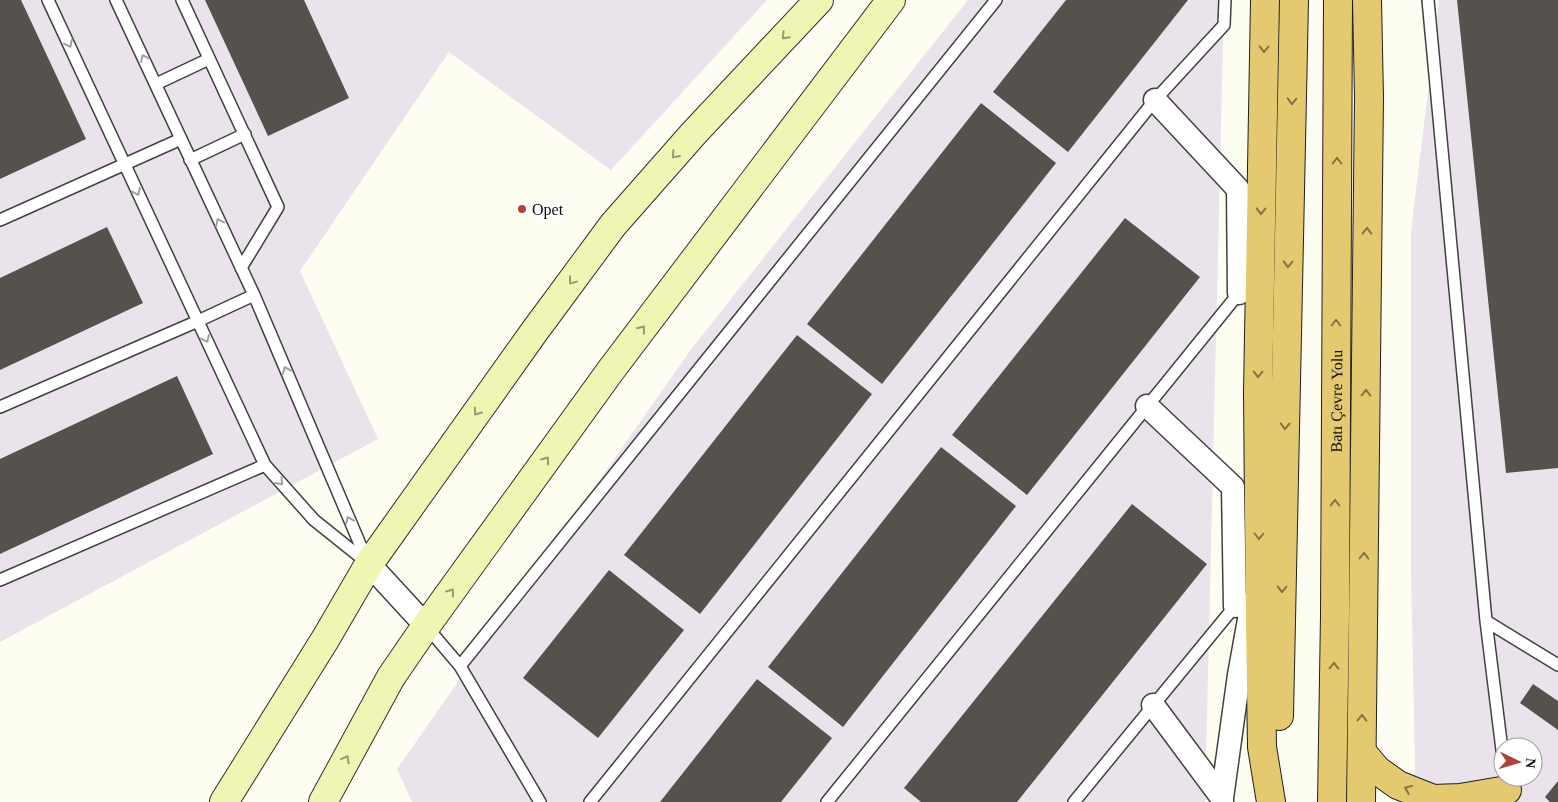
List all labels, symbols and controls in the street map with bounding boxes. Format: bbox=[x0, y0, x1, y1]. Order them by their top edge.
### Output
one-way arrow bbox=[782, 30, 791, 39]
one-way arrow bbox=[63, 39, 73, 48]
one-way arrow bbox=[1259, 45, 1269, 53]
one-way arrow bbox=[140, 55, 150, 64]
one-way arrow bbox=[1286, 97, 1297, 105]
one-way arrow bbox=[672, 149, 681, 158]
one-way arrow bbox=[1332, 157, 1342, 164]
one-way arrow bbox=[131, 186, 141, 195]
place label: Opet bbox=[532, 201, 564, 219]
marker: Opet bbox=[516, 203, 528, 215]
one-way arrow bbox=[1256, 208, 1266, 215]
one-way arrow bbox=[215, 218, 226, 227]
one-way arrow bbox=[1362, 227, 1372, 234]
one-way arrow bbox=[1283, 260, 1293, 268]
one-way arrow bbox=[569, 275, 578, 285]
one-way arrow bbox=[1331, 319, 1341, 327]
one-way arrow bbox=[636, 326, 644, 335]
one-way arrow bbox=[200, 334, 211, 343]
street label: Batı Çevre Yolu bbox=[1328, 350, 1346, 452]
one-way arrow bbox=[281, 366, 292, 375]
one-way arrow bbox=[1253, 370, 1263, 378]
one-way arrow bbox=[1360, 389, 1371, 397]
one-way arrow bbox=[474, 406, 483, 416]
one-way arrow bbox=[1280, 422, 1290, 430]
one-way arrow bbox=[540, 456, 549, 466]
one-way arrow bbox=[274, 477, 283, 486]
one-way arrow bbox=[1330, 499, 1340, 507]
one-way arrow bbox=[345, 516, 355, 524]
one-way arrow bbox=[1254, 532, 1264, 540]
one-way arrow bbox=[1359, 552, 1369, 560]
one-way arrow bbox=[1276, 585, 1287, 593]
one-way arrow bbox=[445, 588, 454, 598]
one-way arrow bbox=[1328, 662, 1339, 670]
one-way arrow bbox=[1357, 714, 1367, 722]
north arrow bbox=[1493, 737, 1543, 787]
one-way arrow bbox=[340, 756, 350, 765]
text: N bbox=[1523, 757, 1538, 769]
one-way arrow bbox=[1405, 785, 1413, 795]

